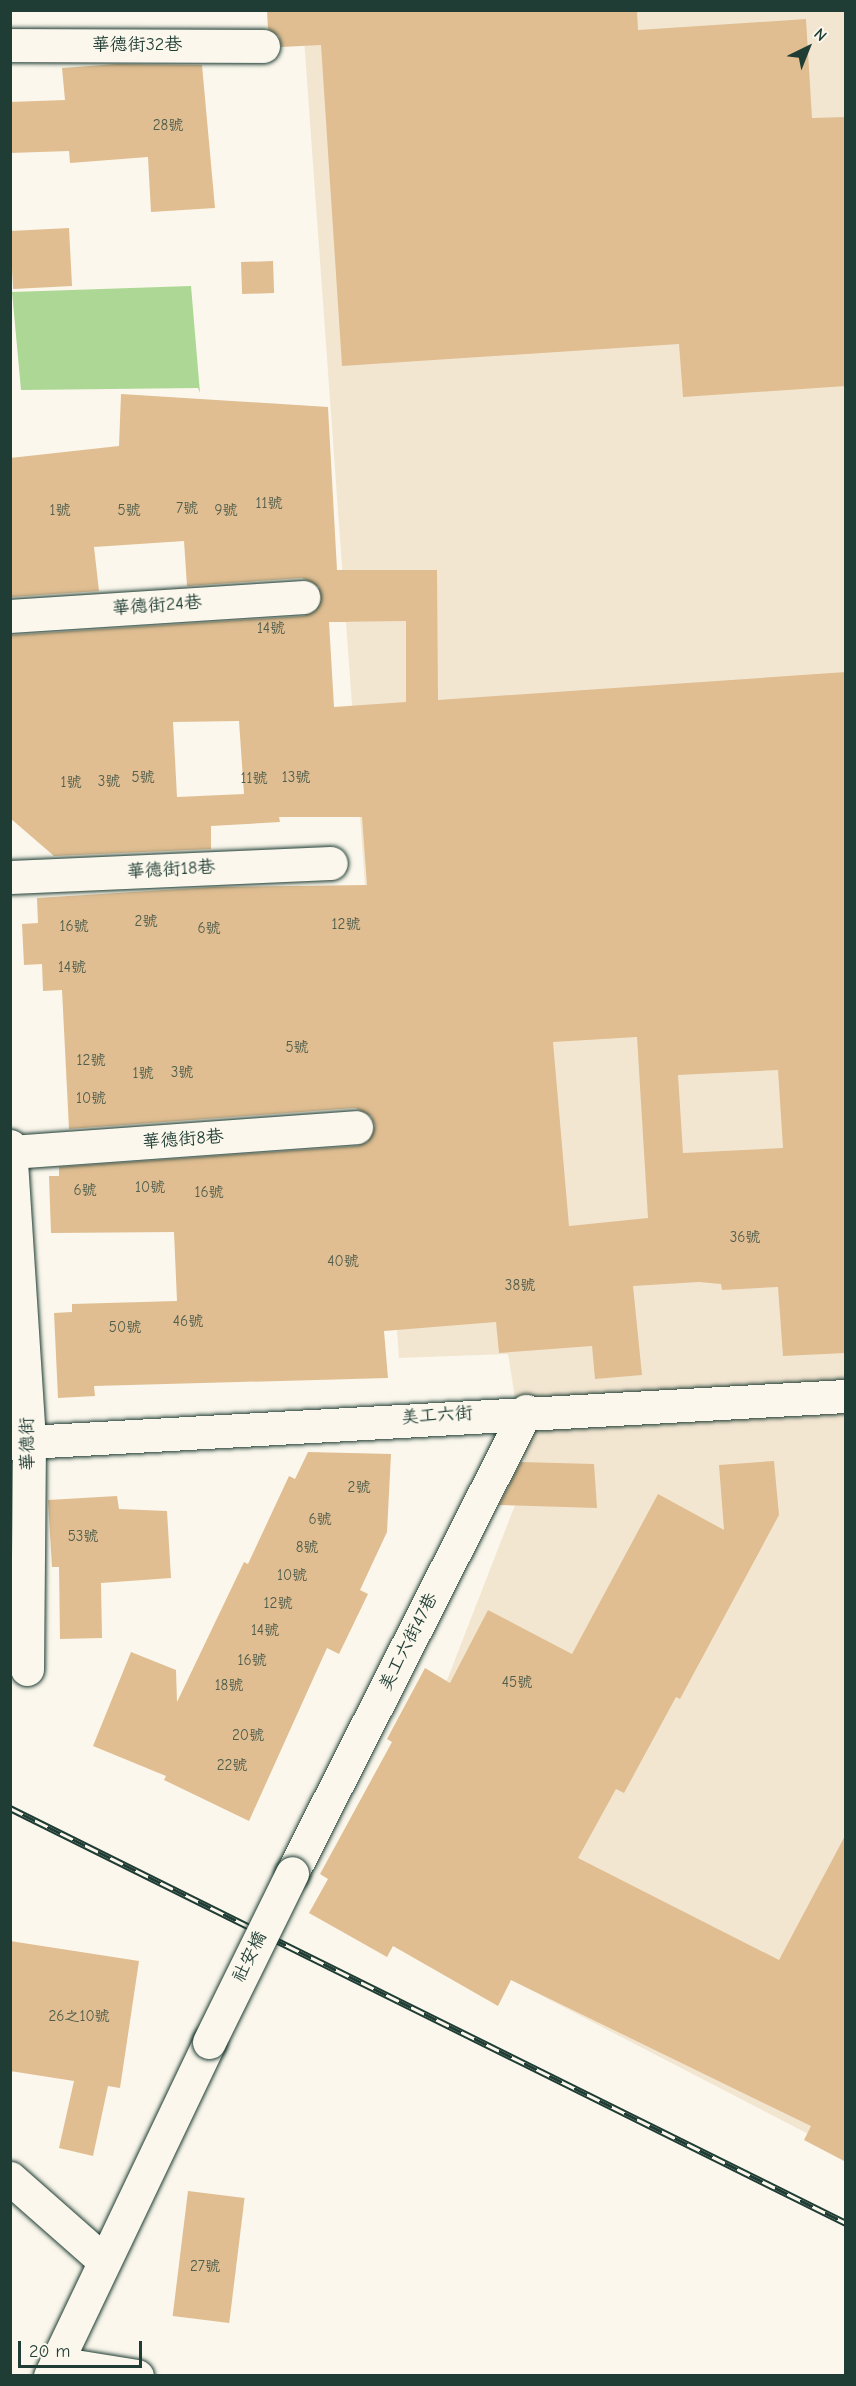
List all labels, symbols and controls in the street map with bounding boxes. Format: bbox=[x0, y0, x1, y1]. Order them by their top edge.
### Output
north arrow bbox=[778, 18, 838, 78]
text: N bbox=[810, 25, 830, 45]
street label: 華德街32巷 bbox=[92, 34, 182, 56]
house number: 28號 bbox=[153, 117, 183, 135]
house number: 11號 bbox=[256, 495, 282, 513]
house number: 7號 bbox=[176, 500, 198, 518]
house number: 1號 bbox=[50, 502, 70, 520]
house number: 5號 bbox=[117, 502, 141, 520]
house number: 9號 bbox=[215, 502, 237, 520]
street label: 華德街24巷 bbox=[111, 592, 203, 620]
house number: 14號 bbox=[257, 620, 285, 638]
house number: 5號 bbox=[131, 769, 155, 787]
house number: 13號 bbox=[282, 769, 310, 787]
house number: 11號 bbox=[241, 770, 267, 788]
house number: 3號 bbox=[98, 773, 120, 791]
house number: 1號 bbox=[61, 774, 81, 792]
street label: 華德街18巷 bbox=[126, 857, 216, 883]
house number: 2號 bbox=[135, 913, 157, 931]
house number: 12號 bbox=[332, 916, 360, 934]
house number: 16號 bbox=[59, 918, 89, 936]
house number: 6號 bbox=[197, 920, 221, 938]
house number: 14號 bbox=[58, 959, 86, 977]
house number: 5號 bbox=[285, 1039, 309, 1057]
house number: 12號 bbox=[77, 1052, 105, 1070]
house number: 3號 bbox=[171, 1064, 193, 1082]
house number: 1號 bbox=[133, 1065, 153, 1083]
house number: 10號 bbox=[76, 1090, 106, 1108]
street label: 華德街8巷 bbox=[142, 1126, 224, 1154]
house number: 10號 bbox=[135, 1179, 165, 1197]
house number: 6號 bbox=[73, 1182, 97, 1200]
house number: 16號 bbox=[194, 1184, 224, 1202]
house number: 36號 bbox=[730, 1229, 760, 1247]
house number: 40號 bbox=[327, 1253, 359, 1271]
house number: 38號 bbox=[505, 1277, 535, 1295]
house number: 46號 bbox=[173, 1313, 203, 1331]
house number: 50號 bbox=[109, 1319, 141, 1337]
street label: 美工六街 bbox=[400, 1403, 474, 1429]
street label: 華德街 bbox=[17, 1417, 39, 1471]
house number: 2號 bbox=[348, 1479, 370, 1497]
house number: 6號 bbox=[308, 1511, 332, 1529]
house number: 53號 bbox=[68, 1528, 98, 1546]
house number: 8號 bbox=[296, 1539, 318, 1557]
house number: 10號 bbox=[277, 1567, 307, 1585]
street label: 美工六街47巷 bbox=[375, 1589, 443, 1695]
house number: 12號 bbox=[264, 1595, 292, 1613]
house number: 14號 bbox=[251, 1622, 279, 1640]
house number: 16號 bbox=[237, 1652, 267, 1670]
house number: 45號 bbox=[502, 1674, 532, 1692]
house number: 18號 bbox=[215, 1677, 243, 1695]
house number: 20號 bbox=[232, 1727, 264, 1745]
house number: 22號 bbox=[217, 1757, 247, 1775]
street label: 社安橋 bbox=[228, 1928, 272, 1986]
house number: 26之10號 bbox=[48, 2008, 110, 2026]
house number: 27號 bbox=[190, 2258, 220, 2276]
scale bar bbox=[21, 2329, 146, 2367]
text: 20 m bbox=[29, 2341, 70, 2362]

